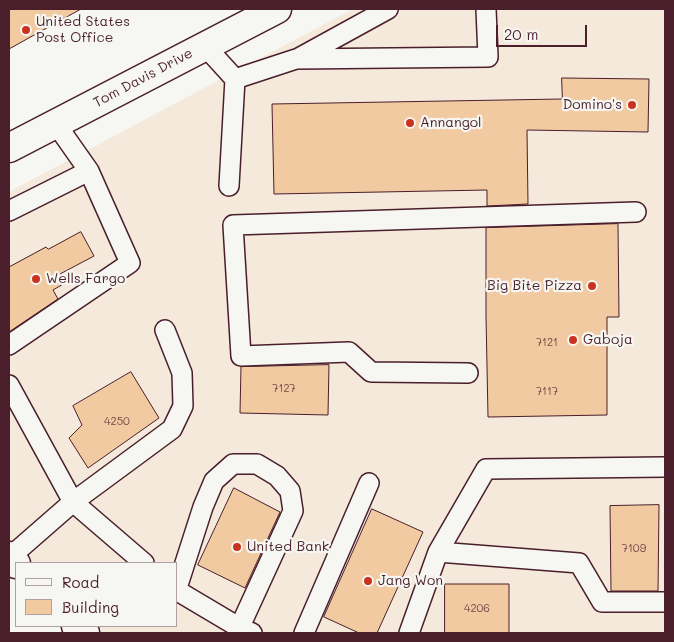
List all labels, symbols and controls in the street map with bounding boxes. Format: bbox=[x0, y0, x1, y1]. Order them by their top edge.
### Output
place label: United States Post Office bbox=[36, 14, 130, 46]
scale bar bbox=[499, 15, 590, 47]
marker: United States Post Office bbox=[20, 24, 32, 36]
text: 20 m bbox=[504, 24, 538, 44]
street label: Tom Davis Drive bbox=[90, 45, 196, 111]
place label: Domino's bbox=[563, 97, 622, 113]
marker: Domino's bbox=[626, 99, 638, 111]
place label: Annangol bbox=[420, 115, 482, 131]
marker: Annangol bbox=[404, 117, 416, 129]
place label: Wells Fargo bbox=[46, 271, 125, 287]
marker: Wells Fargo bbox=[30, 273, 42, 285]
place label: Big Bite Pizza bbox=[487, 278, 582, 294]
marker: Big Bite Pizza bbox=[586, 280, 598, 292]
place label: Gaboja bbox=[583, 332, 633, 348]
marker: Gaboja bbox=[567, 334, 579, 346]
house number: 7121 bbox=[536, 336, 558, 350]
house number: 7127 bbox=[272, 382, 296, 396]
house number: 7117 bbox=[536, 385, 558, 399]
house number: 4250 bbox=[104, 415, 130, 429]
place label: United Bank bbox=[247, 539, 329, 555]
marker: United Bank bbox=[231, 541, 243, 553]
house number: 7109 bbox=[622, 542, 646, 556]
legend bbox=[15, 562, 178, 627]
text: Road bbox=[62, 572, 99, 592]
place label: Jang Won bbox=[378, 573, 443, 589]
marker: Jang Won bbox=[362, 575, 374, 587]
text: Building bbox=[62, 597, 119, 617]
house number: 4206 bbox=[464, 602, 490, 616]

